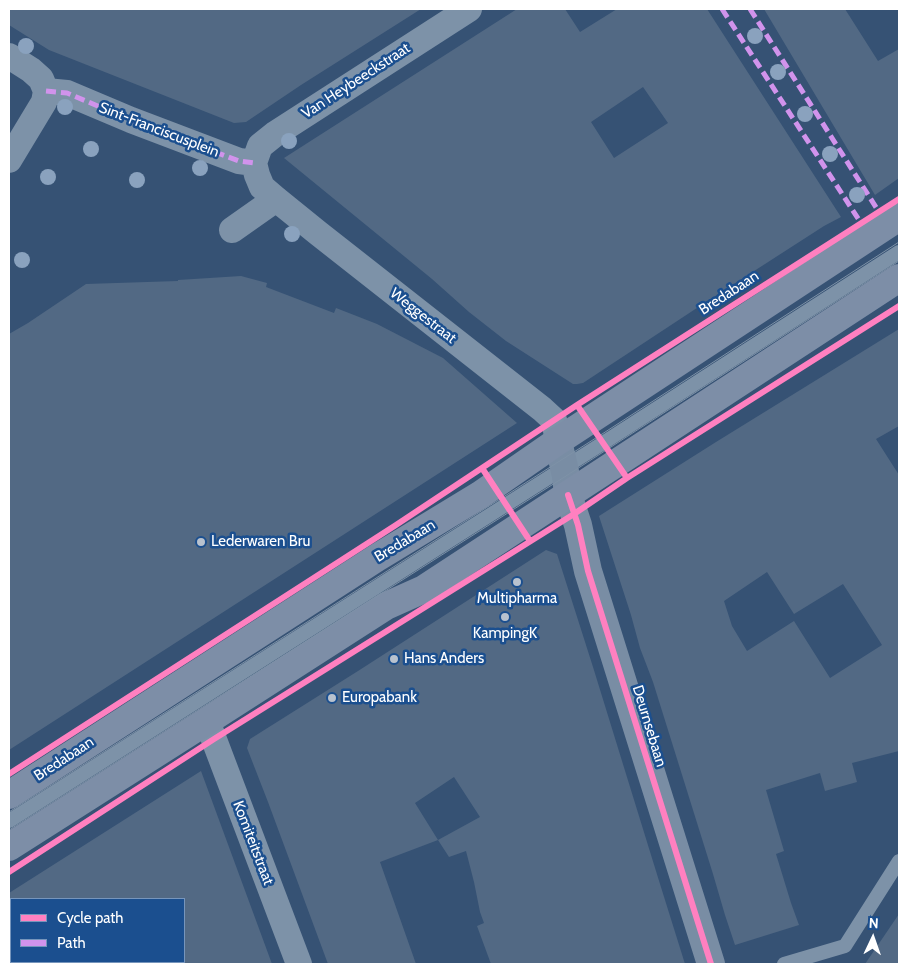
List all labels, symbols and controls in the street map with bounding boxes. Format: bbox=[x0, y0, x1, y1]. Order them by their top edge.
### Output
street label: Van Heybeeckstraat bbox=[298, 39, 414, 123]
street label: Sint-Franciscusplein bbox=[96, 99, 222, 161]
street label: Bredabaan bbox=[696, 267, 762, 319]
street label: Weggestraat bbox=[386, 285, 460, 347]
street label: Bredabaan bbox=[371, 516, 439, 566]
place label: Lederwaren Bru bbox=[211, 533, 310, 551]
marker: Lederwaren Bru bbox=[195, 536, 207, 548]
marker: Multipharma bbox=[511, 576, 523, 588]
place label: Multipharma bbox=[477, 590, 557, 608]
marker: KampingK bbox=[499, 611, 511, 623]
place label: KampingK bbox=[473, 625, 537, 643]
place label: Hans Anders bbox=[404, 650, 484, 668]
marker: Hans Anders bbox=[388, 653, 400, 665]
street label: Deurnsebaan bbox=[628, 683, 670, 769]
place label: Europabank bbox=[342, 689, 417, 707]
marker: Europabank bbox=[326, 692, 338, 704]
street label: Bredabaan bbox=[31, 733, 97, 785]
street label: Komiteitstraat bbox=[229, 798, 277, 888]
legend bbox=[10, 898, 185, 963]
text: Cycle path bbox=[57, 909, 123, 927]
north arrow bbox=[848, 913, 898, 963]
text: N bbox=[868, 914, 879, 932]
text: Path bbox=[57, 934, 86, 952]

